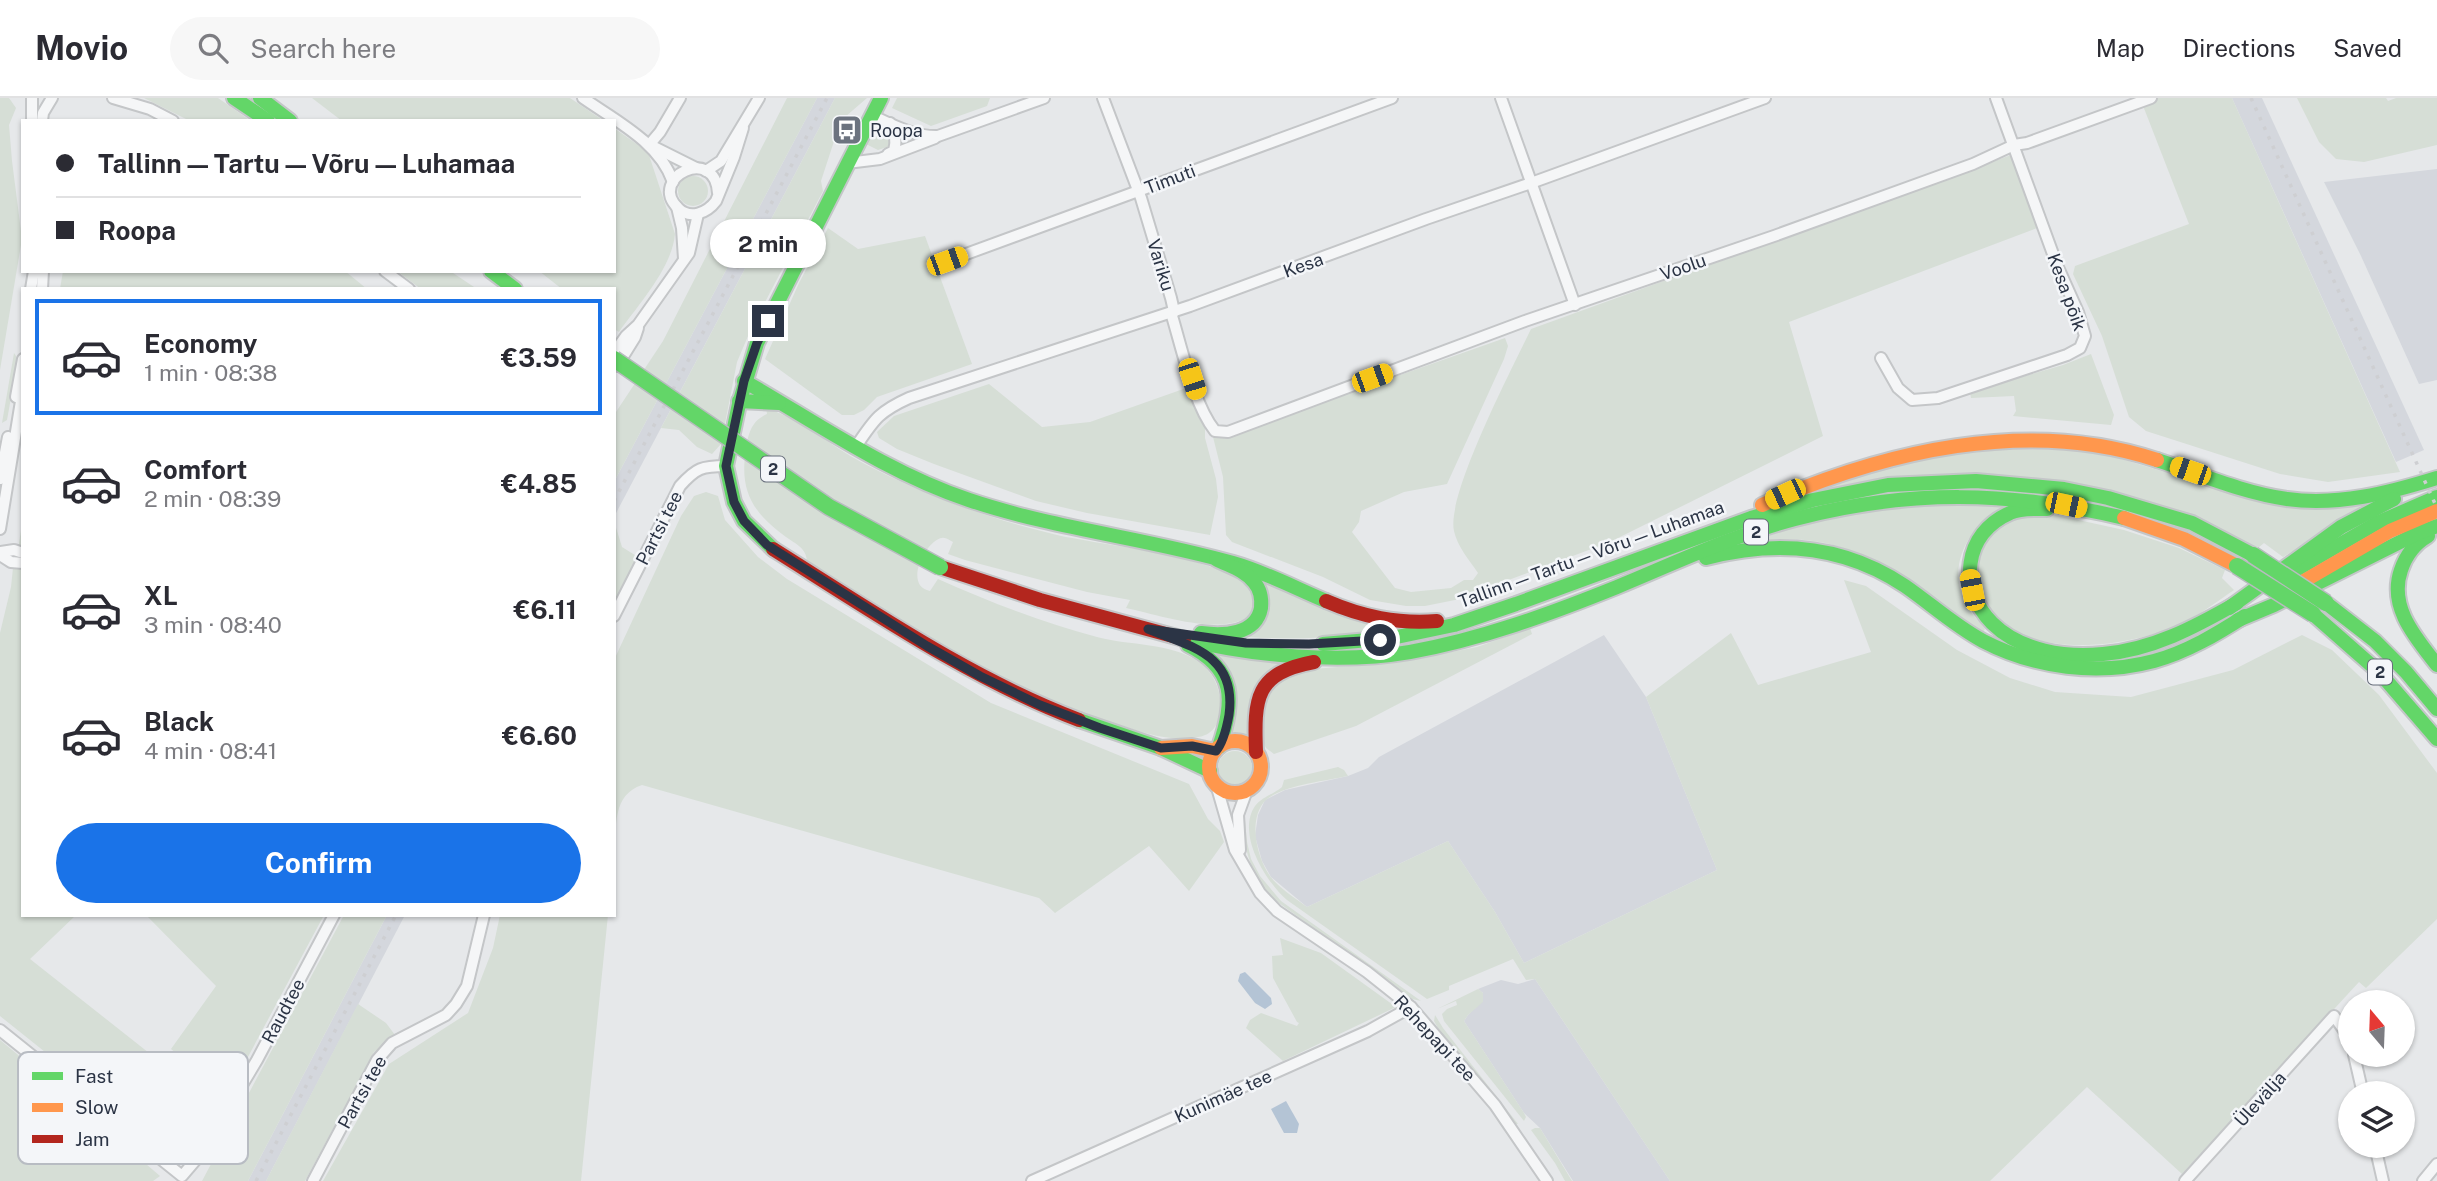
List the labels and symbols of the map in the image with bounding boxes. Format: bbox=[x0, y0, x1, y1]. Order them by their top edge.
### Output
bus stop icon: Roopa bbox=[830, 113, 864, 147]
place label: Roopa bbox=[870, 120, 923, 141]
street label: Timuti bbox=[1142, 160, 1198, 198]
callout: 2 min bbox=[710, 220, 826, 268]
street label: Variku bbox=[1143, 236, 1179, 294]
car bbox=[924, 244, 971, 278]
street label: Kesa bbox=[1280, 248, 1326, 282]
street label: Voolu bbox=[1657, 249, 1709, 285]
street label: Kesa põik bbox=[2043, 250, 2091, 334]
route end bbox=[752, 305, 784, 337]
car bbox=[1176, 356, 1209, 402]
car bbox=[1349, 361, 1396, 395]
car bbox=[2167, 454, 2214, 488]
road number: 2 bbox=[761, 456, 785, 482]
car bbox=[1762, 476, 1809, 512]
street label: Partsi tee bbox=[631, 488, 687, 568]
car bbox=[2044, 490, 2089, 520]
street label: Tallinn — Tartu — Võru — Luhamaa bbox=[1455, 496, 1727, 612]
road number: 2 bbox=[1744, 520, 1768, 544]
car bbox=[1958, 567, 1987, 613]
route start bbox=[1364, 624, 1396, 656]
road number: 2 bbox=[2368, 660, 2392, 684]
street label: Raudtee bbox=[257, 975, 309, 1047]
north arrow bbox=[2338, 990, 2415, 1068]
street label: Rehepapi tee bbox=[1390, 991, 1480, 1085]
legend bbox=[18, 1052, 248, 1164]
street label: Partsi tee bbox=[333, 1052, 391, 1132]
text: Fast bbox=[75, 1065, 113, 1087]
street label: Kunimäe tee bbox=[1171, 1065, 1275, 1127]
street label: Ülevälja bbox=[2229, 1067, 2290, 1131]
text: Slow bbox=[75, 1096, 119, 1118]
text: Jam bbox=[75, 1128, 109, 1150]

